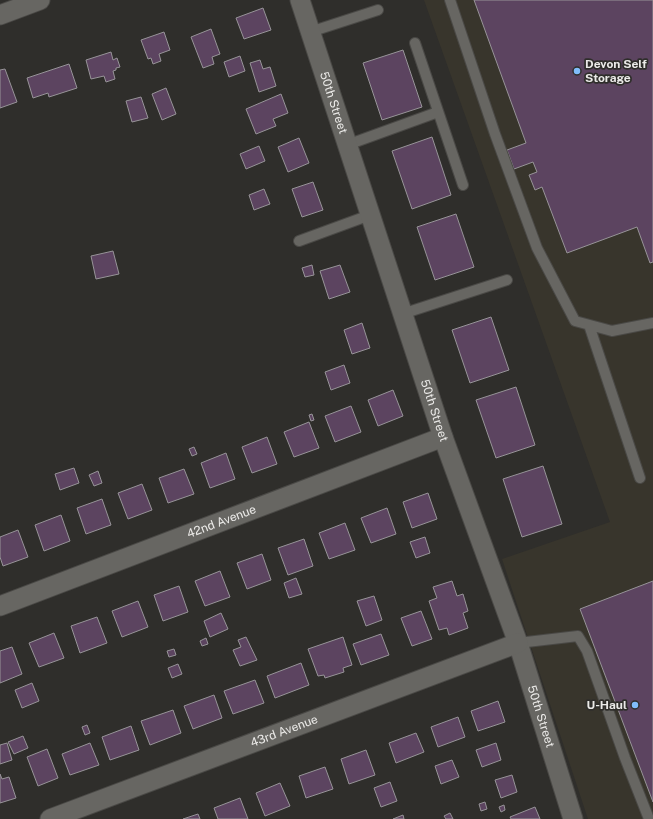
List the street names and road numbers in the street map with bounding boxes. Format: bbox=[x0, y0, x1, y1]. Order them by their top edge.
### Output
street label: 50th Street bbox=[317, 70, 350, 136]
street label: 50th Street bbox=[418, 378, 451, 444]
street label: 42nd Avenue bbox=[185, 502, 258, 541]
street label: 50th Street bbox=[525, 684, 557, 750]
street label: 43rd Avenue bbox=[248, 712, 320, 750]

